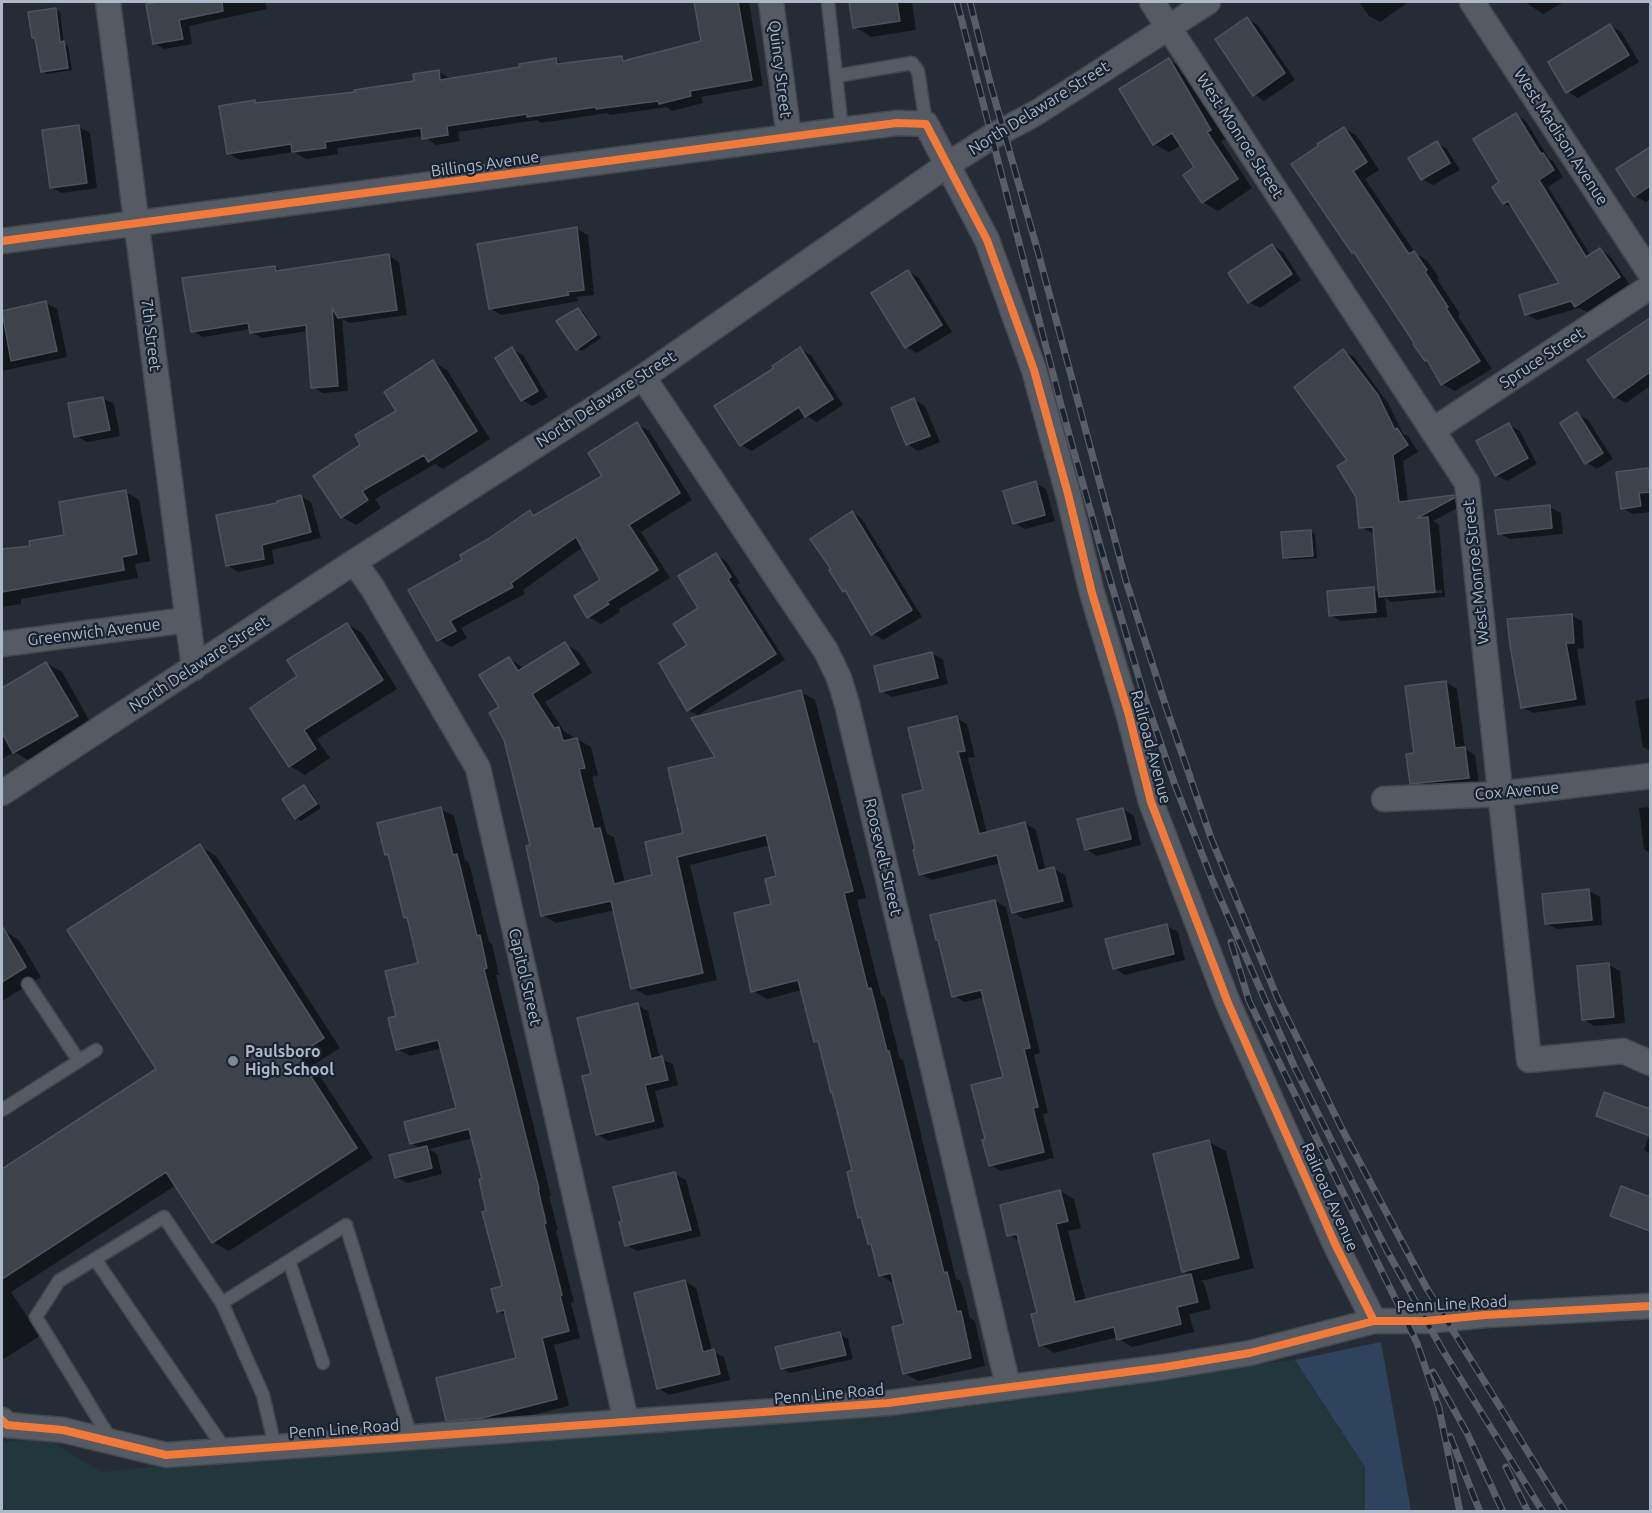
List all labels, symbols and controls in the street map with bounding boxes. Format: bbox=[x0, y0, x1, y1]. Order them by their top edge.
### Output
street label: Quincy Street bbox=[764, 19, 796, 119]
street label: North Delaware Street bbox=[965, 57, 1113, 159]
street label: West Madison Avenue bbox=[1510, 65, 1612, 209]
street label: West Monroe Street bbox=[1192, 70, 1288, 202]
street label: Billings Avenue bbox=[430, 147, 540, 181]
street label: 7th Street bbox=[137, 298, 165, 372]
street label: Spruce Street bbox=[1496, 323, 1588, 393]
street label: North Delaware Street bbox=[533, 347, 679, 451]
street label: West Monroe Street bbox=[1459, 499, 1493, 645]
street label: North Delaware Street bbox=[126, 612, 272, 716]
street label: Greenwich Avenue bbox=[26, 614, 162, 650]
street label: Railroad Avenue bbox=[1127, 688, 1175, 806]
street label: Cox Avenue bbox=[1474, 778, 1560, 804]
street label: Roosevelt Street bbox=[860, 796, 906, 918]
street label: Capitol Street bbox=[504, 926, 546, 1028]
place label: Paulsboro High School bbox=[245, 1042, 334, 1080]
marker: Paulsboro High School bbox=[226, 1054, 240, 1068]
street label: Railroad Avenue bbox=[1297, 1140, 1363, 1254]
street label: Penn Line Road bbox=[1396, 1292, 1508, 1316]
street label: Penn Line Road bbox=[773, 1380, 885, 1408]
street label: Penn Line Road bbox=[288, 1416, 400, 1442]

